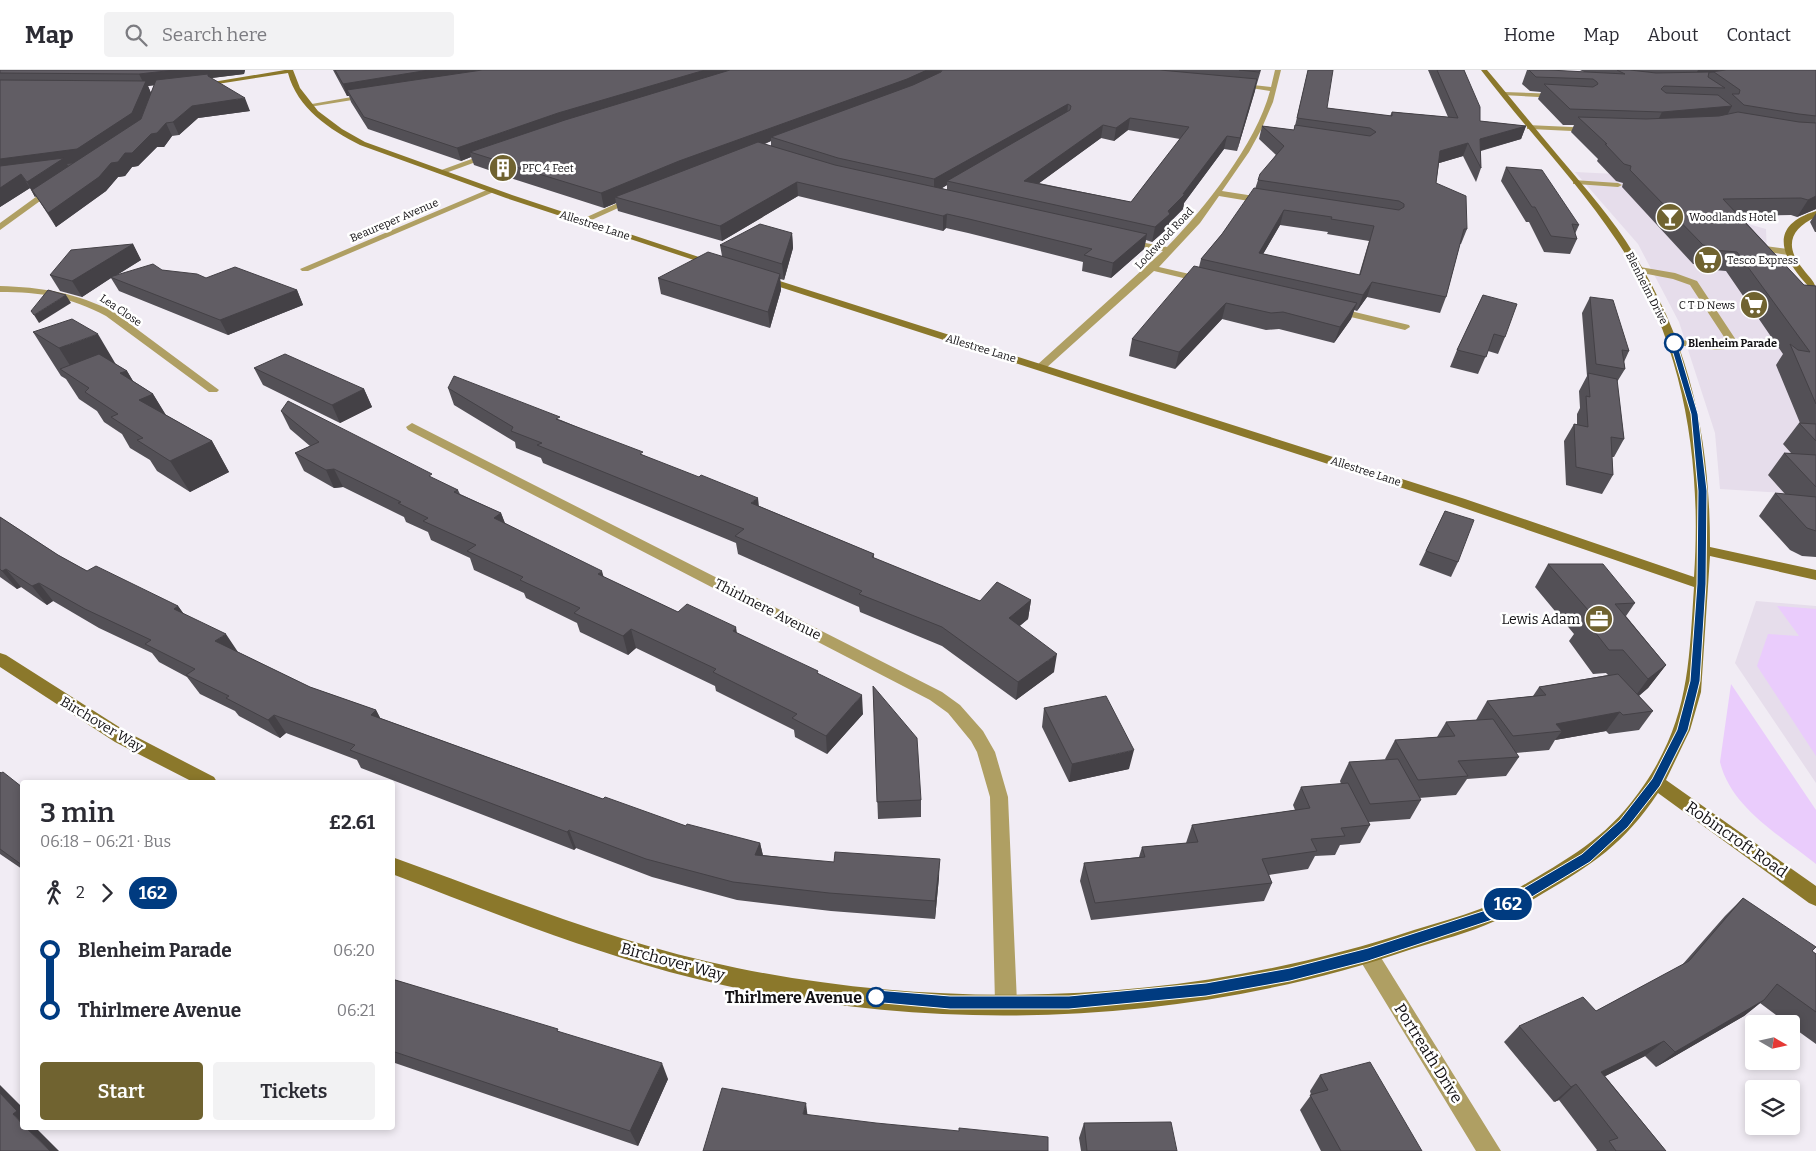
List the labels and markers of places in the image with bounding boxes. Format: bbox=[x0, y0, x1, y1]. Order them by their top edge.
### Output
building icon: PFC 4 Feet bbox=[488, 153, 518, 183]
place label: PFC 4 Feet bbox=[522, 162, 574, 175]
bar icon: Woodlands Hotel bbox=[1655, 202, 1685, 232]
place label: Woodlands Hotel bbox=[1689, 211, 1777, 224]
supermarket icon: Tesco Express bbox=[1693, 245, 1723, 275]
place label: Tesco Express bbox=[1727, 254, 1798, 267]
supermarket icon: C T D News bbox=[1739, 290, 1769, 320]
place label: C T D News bbox=[1679, 299, 1735, 312]
marker: Blenheim Parade bbox=[1664, 333, 1684, 353]
place label: Blenheim Parade bbox=[1688, 337, 1777, 350]
office icon: Lewis Adam bbox=[1584, 604, 1614, 634]
place label: Lewis Adam bbox=[1502, 611, 1581, 628]
marker: Thirlmere Avenue bbox=[866, 987, 886, 1007]
place label: Thirlmere Avenue bbox=[725, 988, 862, 1007]

